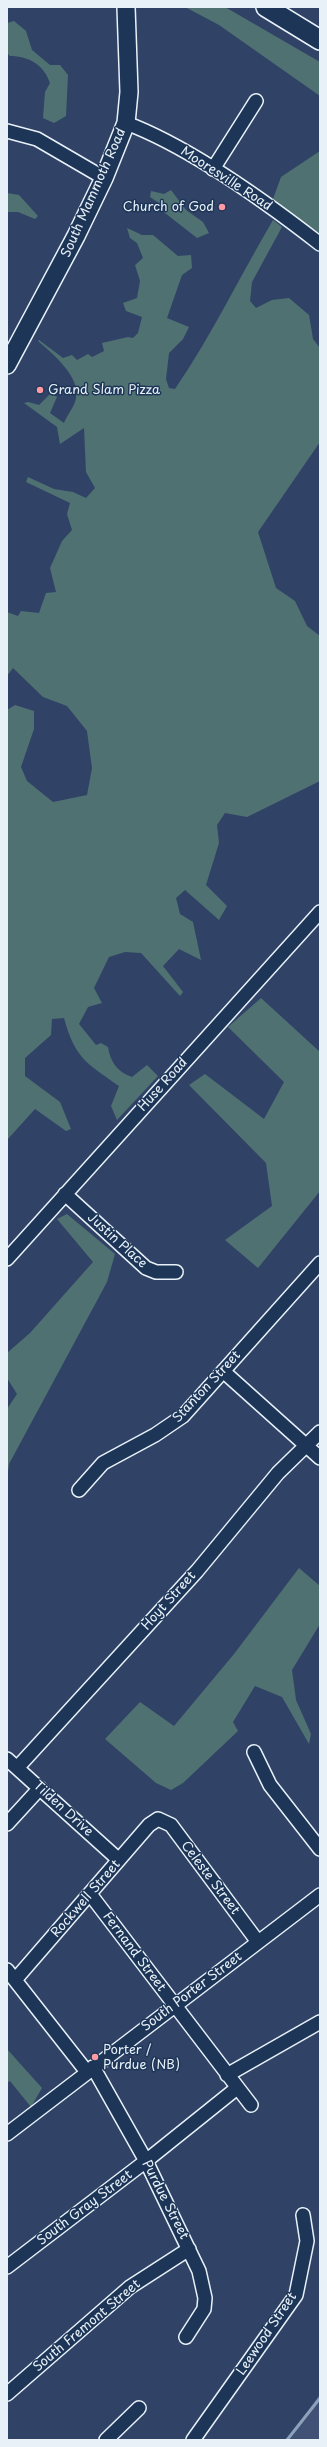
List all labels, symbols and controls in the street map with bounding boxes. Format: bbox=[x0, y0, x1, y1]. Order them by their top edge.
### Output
street label: South Mammoth Road bbox=[58, 126, 130, 260]
street label: Mooresville Road bbox=[177, 144, 275, 214]
place label: Church of God bbox=[123, 199, 214, 215]
marker: Church of God bbox=[217, 202, 227, 212]
place label: Grand Slam Pizza bbox=[48, 382, 160, 398]
marker: Grand Slam Pizza bbox=[35, 385, 45, 395]
street label: Huse Road bbox=[135, 1055, 191, 1115]
street label: Justin Place bbox=[84, 1210, 150, 1272]
street label: Stanton Street bbox=[170, 1348, 244, 1426]
street label: Hoyt Street bbox=[139, 1569, 199, 1633]
street label: Tilden Drive bbox=[30, 1778, 96, 1840]
street label: Celeste Street bbox=[177, 1838, 243, 1918]
street label: Rockwell Street bbox=[48, 1857, 124, 1941]
street label: Fernand Street bbox=[99, 1909, 169, 1995]
street label: South Porter Street bbox=[139, 1949, 245, 2035]
place label: Porter / Purdue (NB) bbox=[103, 2042, 180, 2073]
marker: Porter / Purdue (NB) bbox=[90, 2052, 100, 2062]
street label: Purdue Street bbox=[138, 2158, 192, 2242]
street label: South Gray Street bbox=[34, 2167, 136, 2249]
street label: South Fremont Street bbox=[30, 2277, 144, 2375]
street label: Leewood Street bbox=[234, 2290, 300, 2378]

